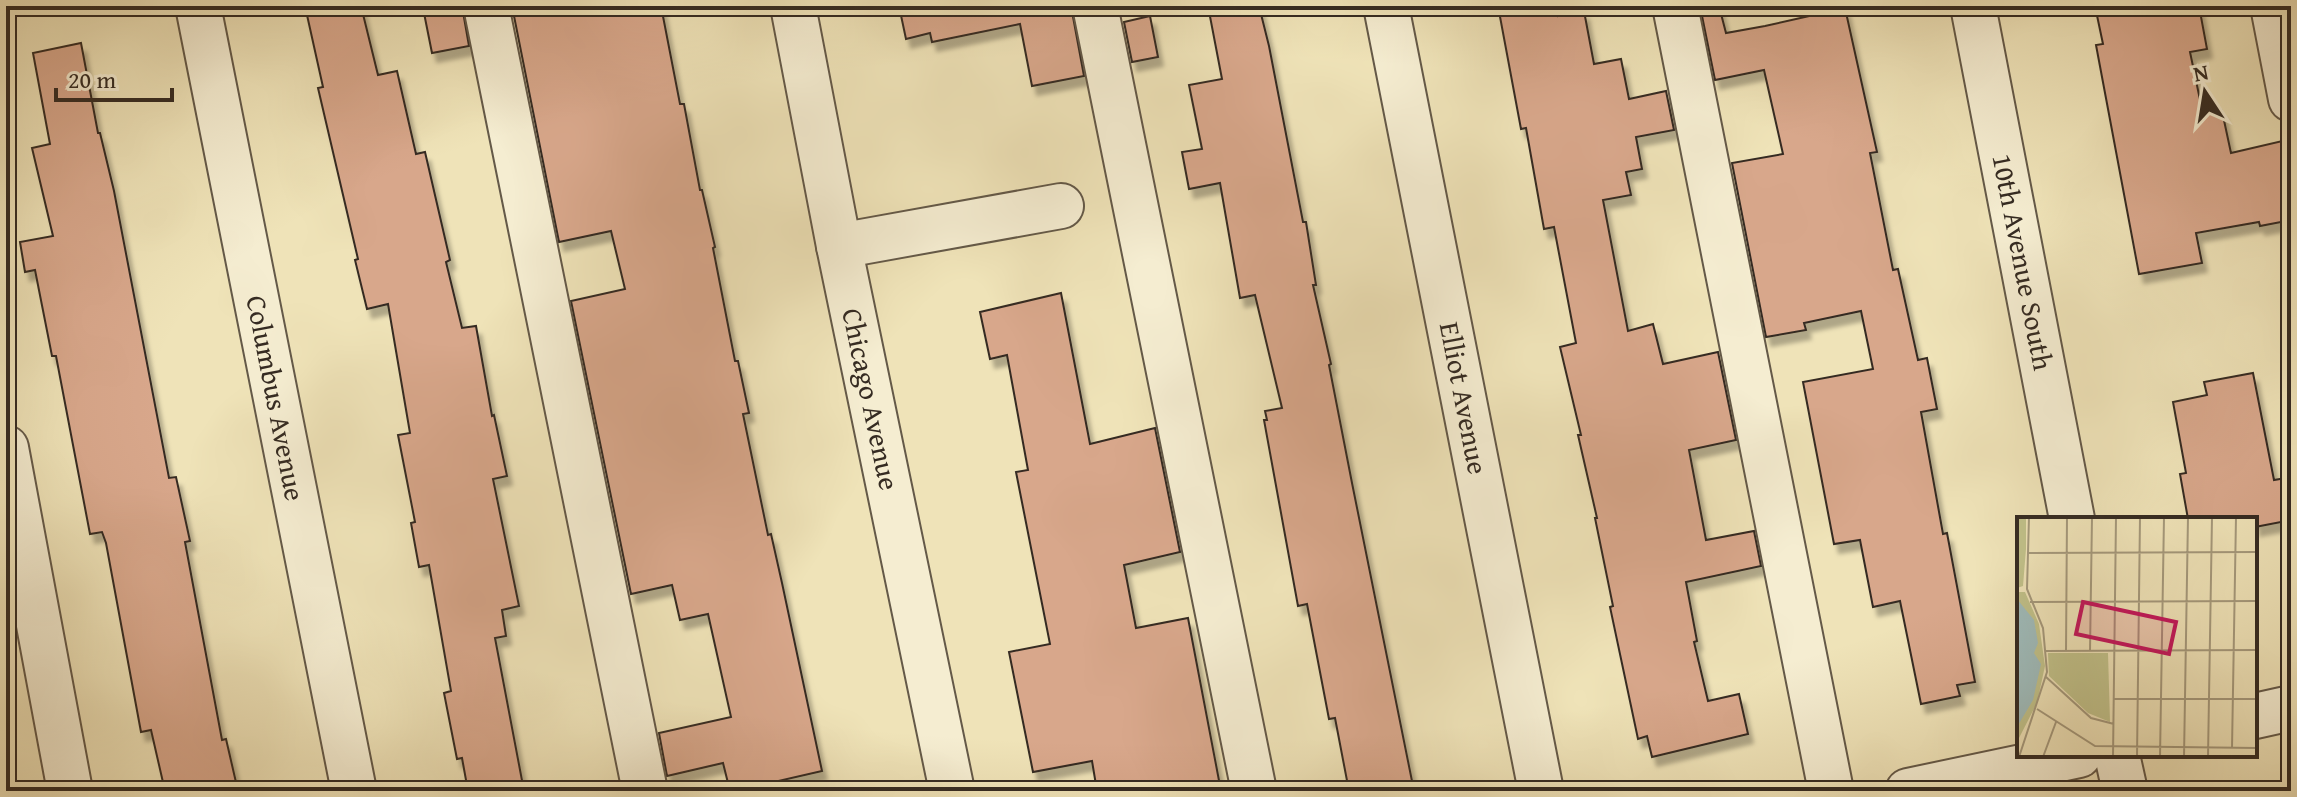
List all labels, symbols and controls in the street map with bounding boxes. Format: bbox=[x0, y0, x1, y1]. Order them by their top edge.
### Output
scale bar bbox=[56, 52, 172, 102]
north arrow bbox=[2165, 52, 2245, 132]
text: N bbox=[2190, 55, 2212, 90]
text: 20 m bbox=[68, 62, 116, 97]
street label: 10th Avenue South bbox=[1982, 150, 2065, 374]
street label: Columbus Avenue bbox=[236, 292, 316, 504]
street label: Chicago Avenue bbox=[832, 304, 911, 494]
street label: Elliot Avenue bbox=[1430, 318, 1499, 477]
inset map bbox=[2017, 517, 2257, 757]

